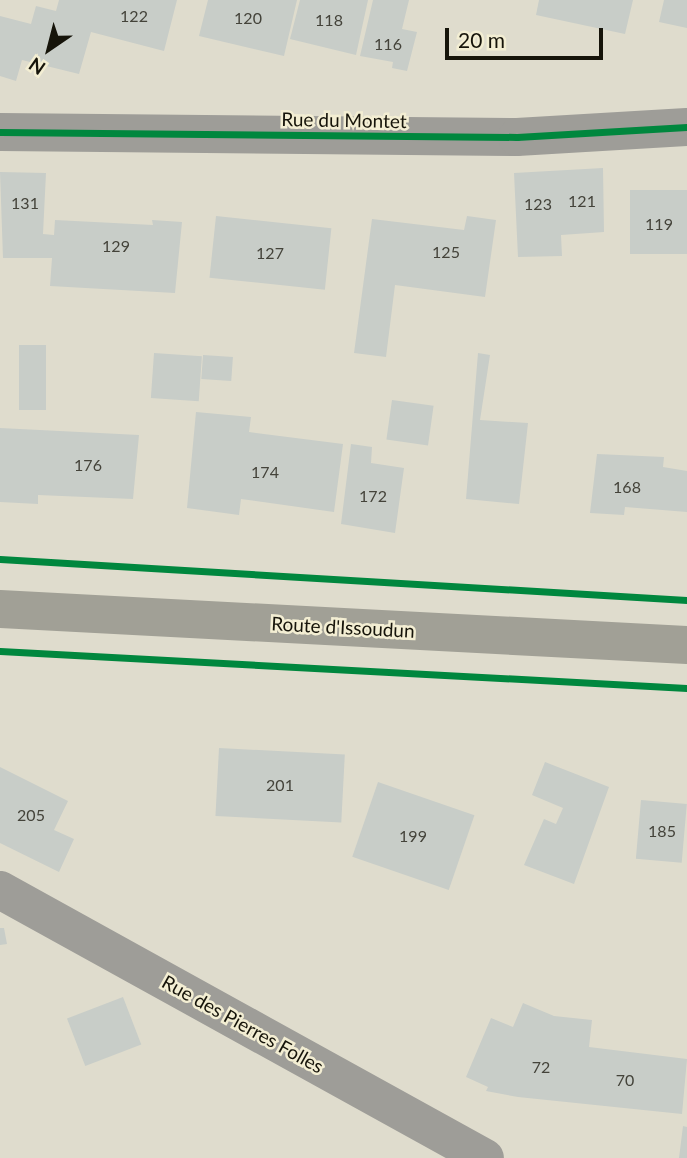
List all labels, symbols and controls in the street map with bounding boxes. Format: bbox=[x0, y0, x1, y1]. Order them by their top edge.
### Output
house number: 122 bbox=[120, 6, 148, 26]
house number: 120 bbox=[234, 8, 262, 28]
house number: 118 bbox=[315, 10, 343, 30]
north arrow bbox=[14, 14, 84, 84]
scale bar bbox=[449, 14, 606, 58]
text: 20 m bbox=[458, 27, 505, 52]
house number: 116 bbox=[374, 34, 402, 54]
text: N bbox=[24, 53, 49, 80]
street label: Rue du Montet bbox=[281, 108, 407, 132]
house number: 121 bbox=[568, 191, 596, 211]
house number: 131 bbox=[11, 193, 39, 213]
house number: 123 bbox=[524, 194, 552, 214]
house number: 119 bbox=[645, 214, 673, 234]
house number: 129 bbox=[102, 236, 130, 256]
house number: 125 bbox=[432, 242, 460, 262]
house number: 127 bbox=[256, 243, 284, 263]
house number: 176 bbox=[74, 455, 102, 475]
house number: 174 bbox=[251, 462, 279, 482]
house number: 168 bbox=[613, 477, 641, 497]
house number: 172 bbox=[359, 486, 387, 506]
street label: Route d'Issoudun bbox=[271, 612, 415, 642]
house number: 201 bbox=[266, 775, 294, 795]
house number: 205 bbox=[17, 805, 45, 825]
house number: 185 bbox=[648, 821, 676, 841]
house number: 199 bbox=[399, 826, 427, 846]
street label: Rue des Pierres Folles bbox=[158, 970, 328, 1078]
house number: 72 bbox=[532, 1057, 550, 1077]
house number: 70 bbox=[616, 1070, 634, 1090]

